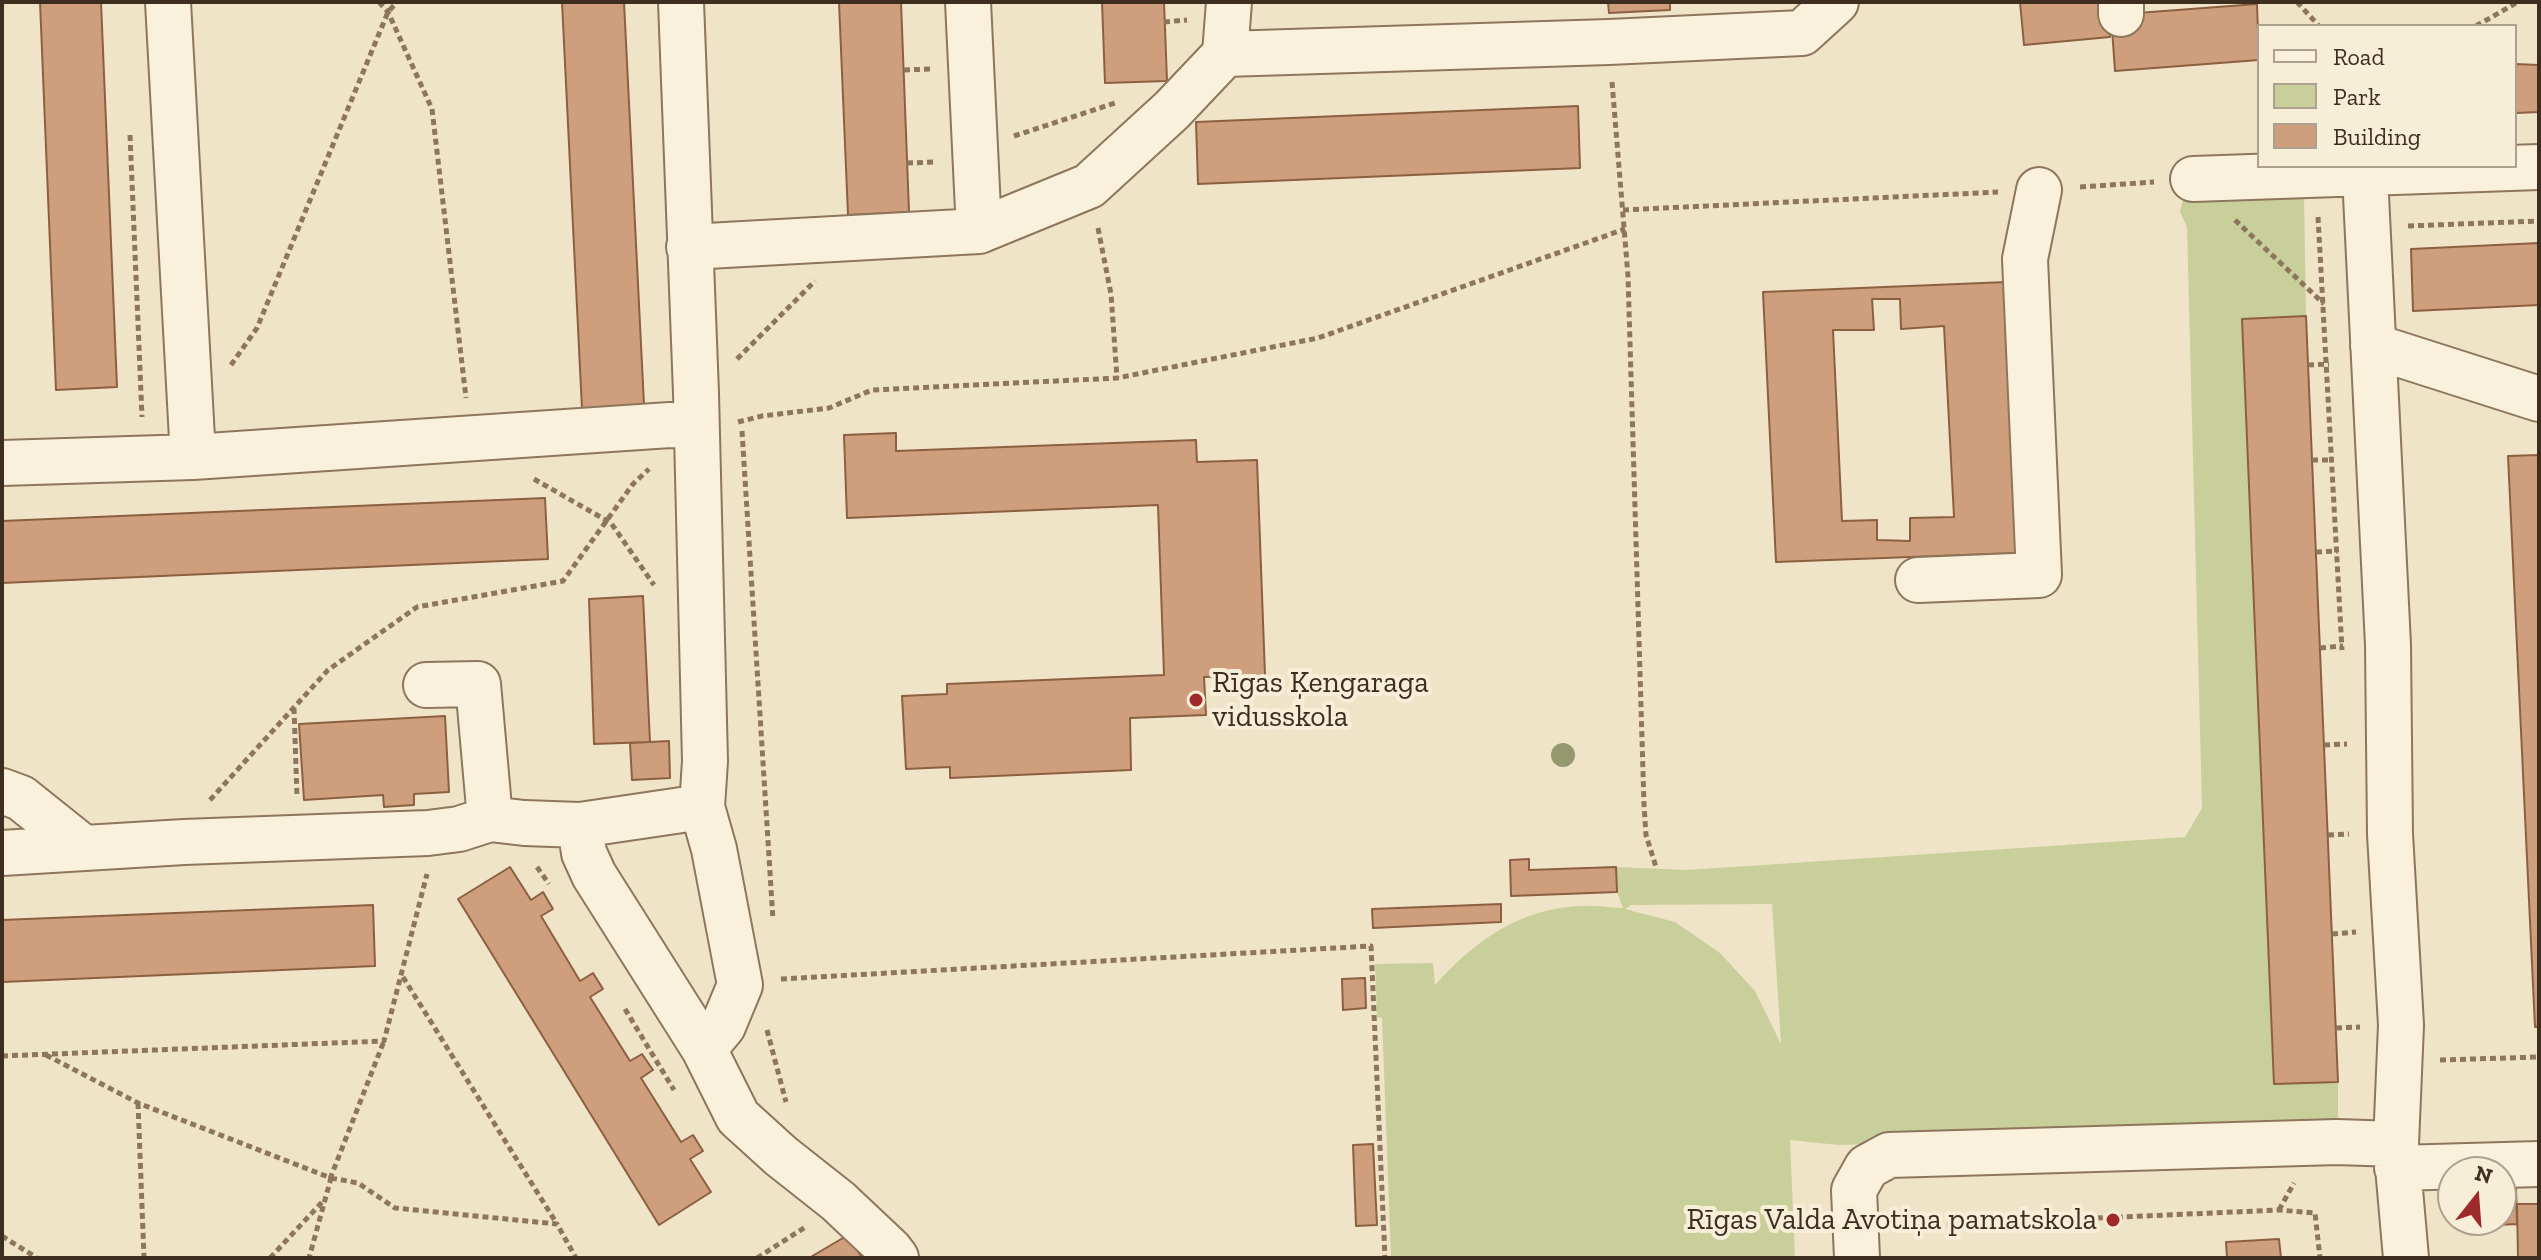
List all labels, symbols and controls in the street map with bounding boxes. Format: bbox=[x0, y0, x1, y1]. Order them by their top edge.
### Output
legend bbox=[2257, 24, 2517, 168]
text: Road bbox=[2333, 42, 2385, 71]
text: Park bbox=[2333, 82, 2381, 111]
text: Building bbox=[2333, 122, 2421, 151]
place label: Rīgas Ķengaraga vidusskola bbox=[1212, 665, 1429, 736]
marker: Rīgas Ķengaraga vidusskola bbox=[1187, 691, 1205, 709]
north arrow bbox=[2437, 1156, 2517, 1236]
text: N bbox=[2472, 1159, 2496, 1190]
place label: Rīgas Valda Avotiņa pamatskola bbox=[1687, 1202, 2097, 1238]
marker: Rīgas Valda Avotiņa pamatskola bbox=[2104, 1211, 2122, 1229]

